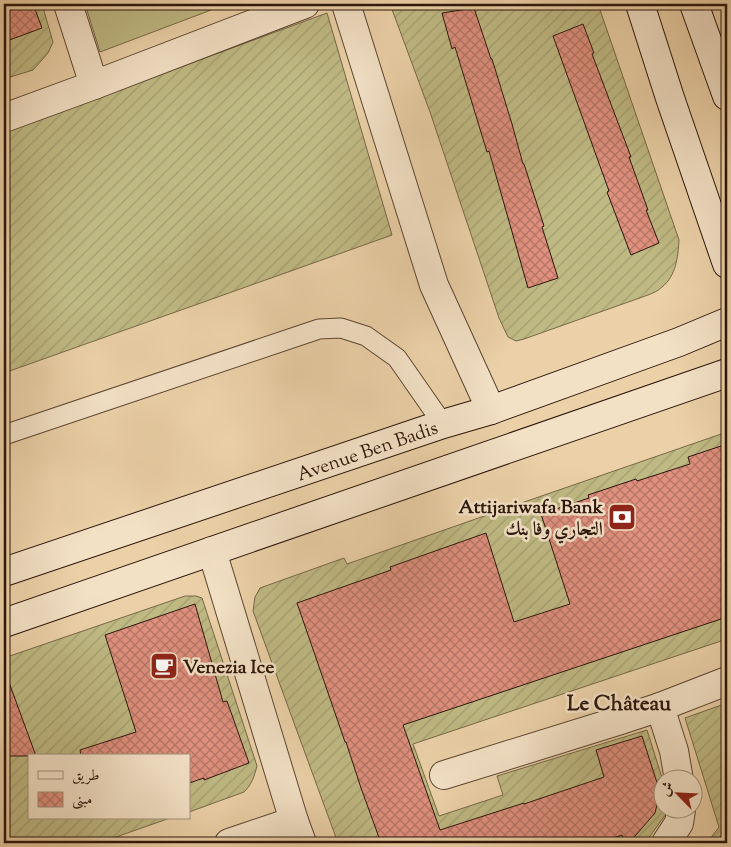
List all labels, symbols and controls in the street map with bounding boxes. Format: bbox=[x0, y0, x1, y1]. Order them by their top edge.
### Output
street label: Avenue Ben Badis bbox=[294, 416, 442, 489]
place label: Attijariwafa Bank التجاري وفا بنك bbox=[459, 495, 604, 544]
bank icon: Attijariwafa Bank التجاري وفا بنك bbox=[607, 502, 637, 532]
cafe icon: Venezia Ice bbox=[149, 651, 179, 681]
place label: Venezia Ice bbox=[183, 655, 274, 682]
district label: Le Château bbox=[567, 690, 672, 720]
legend bbox=[28, 754, 190, 820]
text: طريق bbox=[72, 766, 99, 787]
north arrow bbox=[654, 770, 704, 820]
text: ش bbox=[656, 779, 680, 800]
text: مبنى bbox=[72, 790, 92, 811]

